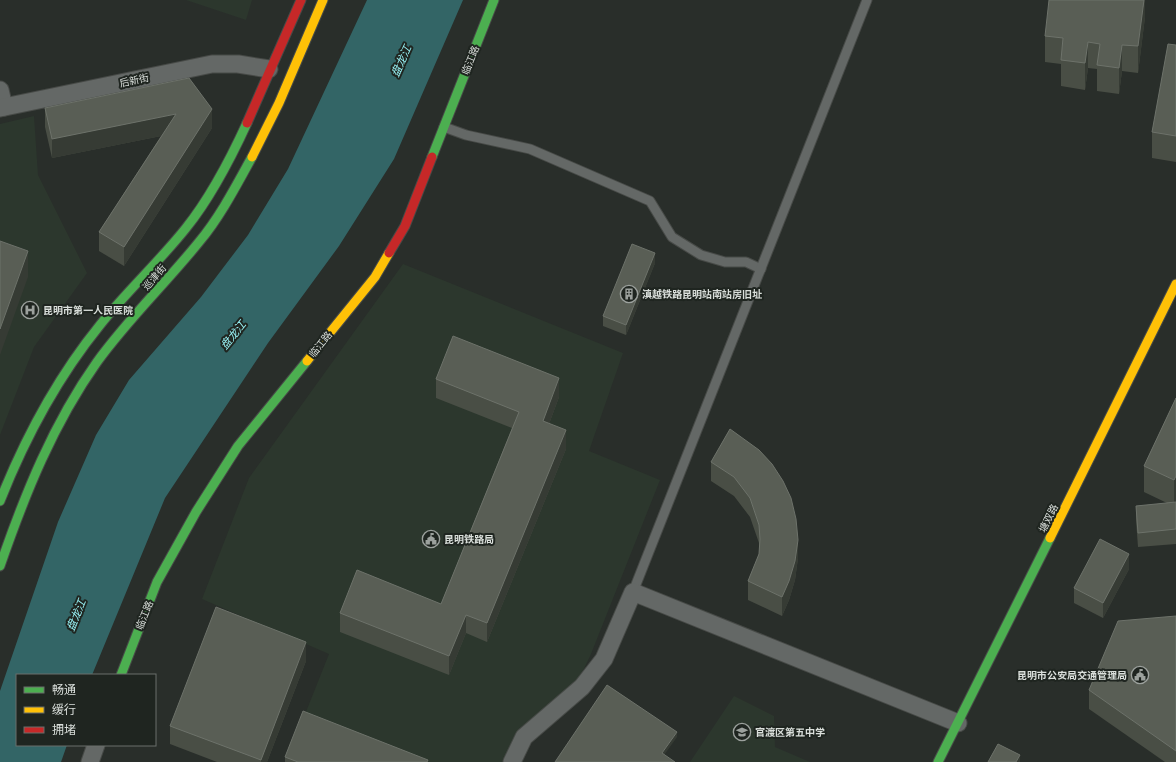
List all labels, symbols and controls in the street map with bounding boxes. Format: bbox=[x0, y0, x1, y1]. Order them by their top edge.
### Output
water label: 盘龙江 bbox=[389, 43, 415, 79]
street label: 临江路 bbox=[459, 44, 482, 77]
street label: 后新街 bbox=[118, 71, 150, 90]
street label: 巡津街 bbox=[140, 262, 169, 293]
building icon: 滇越铁路昆明站南站房旧址 bbox=[619, 284, 639, 304]
place label: 滇越铁路昆明站南站房旧址 bbox=[642, 288, 762, 301]
hospital icon: 昆明市第一人民医院 bbox=[20, 300, 40, 320]
place label: 昆明市第一人民医院 bbox=[43, 304, 133, 317]
water label: 盘龙江 bbox=[218, 318, 249, 352]
street label: 临江路 bbox=[306, 329, 335, 360]
street label: 塘双路 bbox=[1036, 502, 1061, 535]
public building icon: 昆明铁路局 bbox=[421, 529, 441, 549]
place label: 昆明铁路局 bbox=[444, 533, 494, 546]
water label: 盘龙江 bbox=[64, 597, 89, 633]
street label: 临江路 bbox=[133, 599, 156, 632]
public building icon: 昆明市公安局交通管理局 bbox=[1130, 665, 1150, 685]
place label: 昆明市公安局交通管理局 bbox=[1017, 669, 1127, 682]
legend bbox=[16, 674, 156, 746]
text: 畅通 bbox=[52, 683, 76, 697]
text: 缓行 bbox=[52, 703, 76, 717]
school or university icon: 官渡区第五中学 bbox=[732, 722, 752, 742]
text: 拥堵 bbox=[52, 723, 76, 737]
place label: 官渡区第五中学 bbox=[755, 726, 825, 739]

